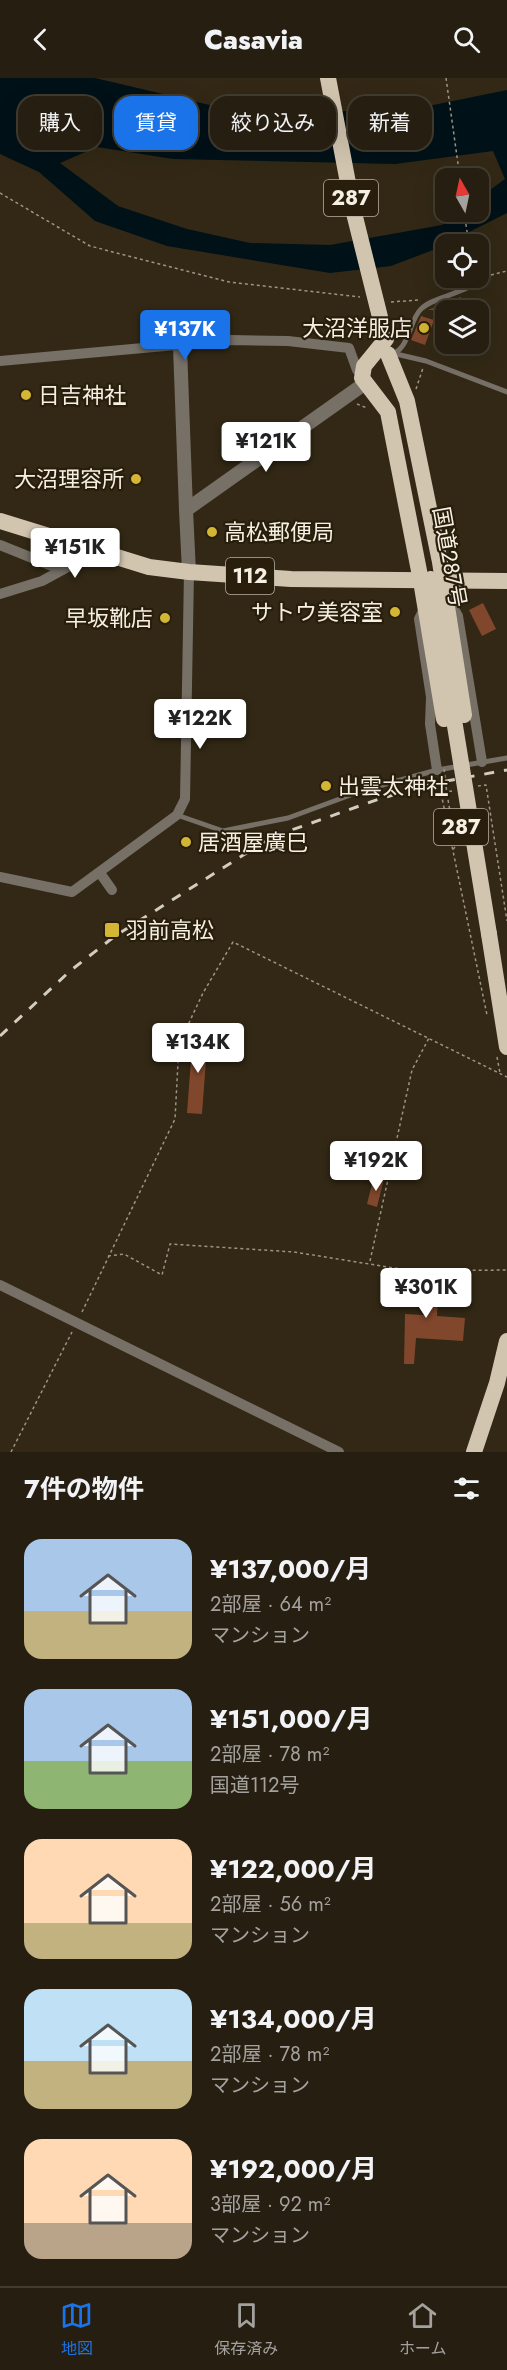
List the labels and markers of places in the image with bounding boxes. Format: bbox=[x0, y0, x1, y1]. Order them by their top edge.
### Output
pin: ¥137K bbox=[143, 310, 227, 361]
place label: 大沼洋服店 bbox=[302, 312, 412, 344]
marker: 大沼洋服店 bbox=[417, 321, 431, 335]
place label: 日吉神社 bbox=[38, 379, 126, 411]
marker: 日吉神社 bbox=[19, 388, 33, 402]
pin: ¥121K bbox=[224, 422, 308, 473]
place label: 大沼理容所 bbox=[14, 463, 124, 495]
marker: 大沼理容所 bbox=[129, 472, 143, 486]
place label: 高松郵便局 bbox=[224, 516, 334, 548]
marker: 高松郵便局 bbox=[205, 525, 219, 539]
pin: ¥151K bbox=[33, 528, 117, 579]
place label: サトウ美容室 bbox=[251, 596, 383, 628]
place label: 早坂靴店 bbox=[65, 602, 153, 634]
marker: サトウ美容室 bbox=[388, 605, 402, 619]
marker: 早坂靴店 bbox=[158, 611, 172, 625]
pin: ¥122K bbox=[158, 699, 242, 750]
place label: 出雲太神社 bbox=[338, 770, 448, 802]
marker: 出雲太神社 bbox=[319, 779, 333, 793]
place label: 居酒屋廣巳 bbox=[198, 826, 308, 858]
marker: 居酒屋廣巳 bbox=[179, 835, 193, 849]
place label: 羽前高松 bbox=[126, 914, 214, 946]
marker: 羽前高松 bbox=[103, 921, 121, 939]
pin: ¥134K bbox=[156, 1023, 240, 1074]
pin: ¥192K bbox=[334, 1141, 418, 1192]
pin: ¥301K bbox=[384, 1268, 468, 1319]

